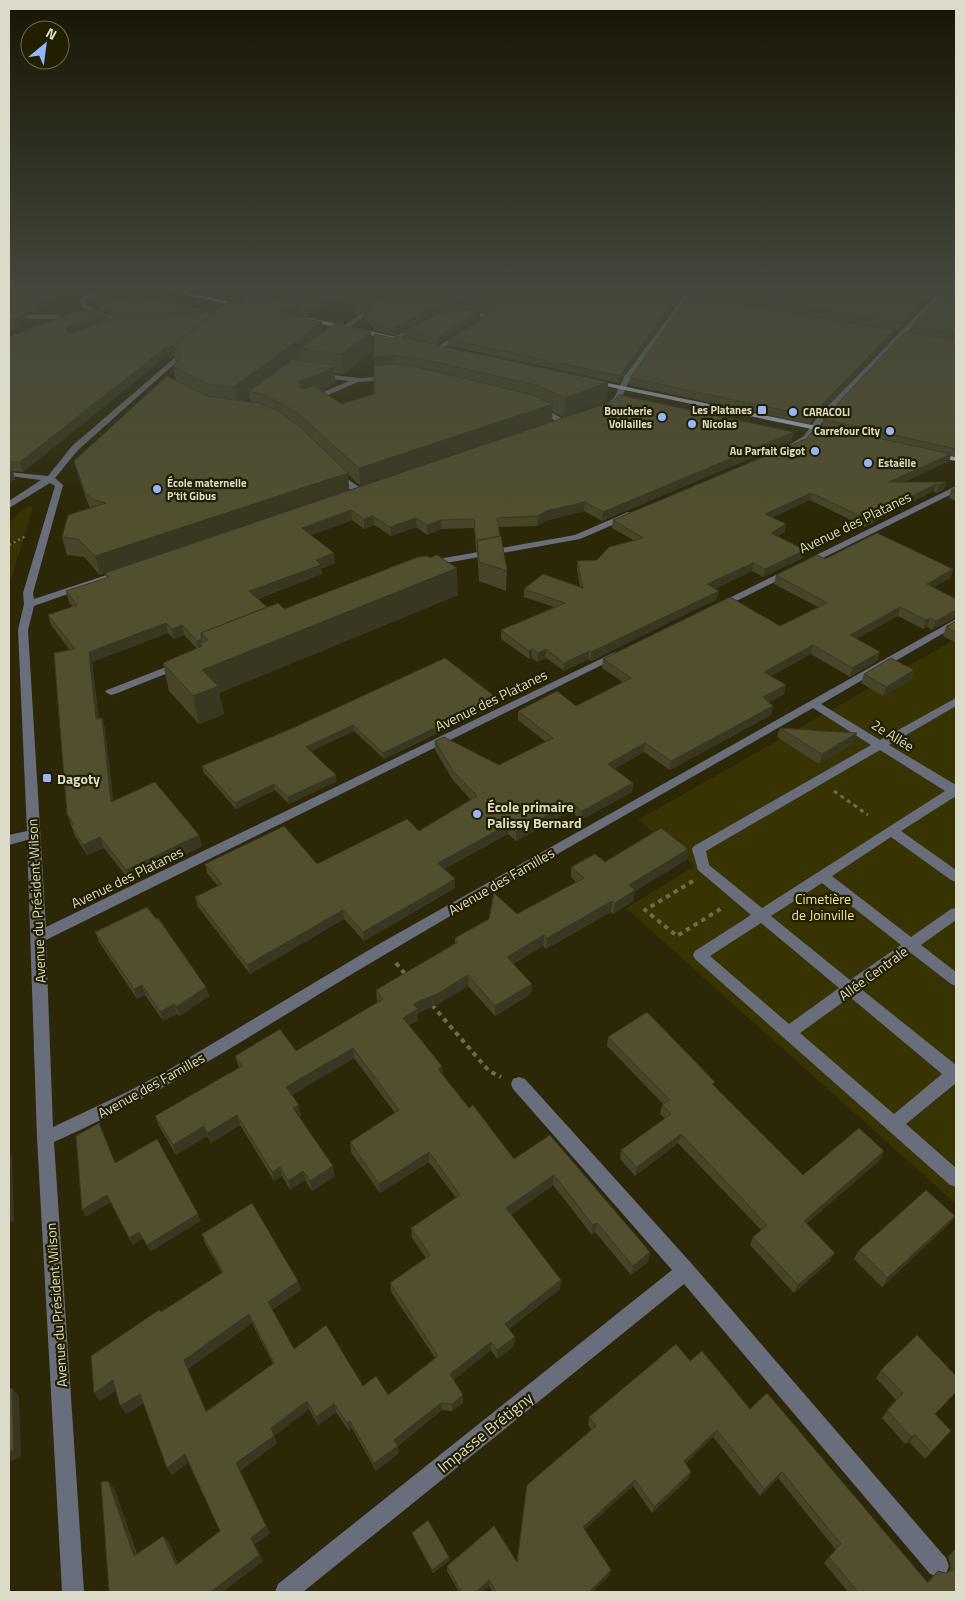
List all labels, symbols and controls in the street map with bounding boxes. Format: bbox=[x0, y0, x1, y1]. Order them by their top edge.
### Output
north arrow bbox=[20, 20, 70, 70]
text: N bbox=[42, 22, 61, 45]
place label: Les Platanes bbox=[692, 402, 752, 418]
place label: Boucherie Vollailles bbox=[604, 403, 652, 432]
marker: Les Platanes bbox=[756, 404, 768, 416]
place label: CARACOLI bbox=[803, 404, 850, 420]
marker: CARACOLI bbox=[787, 406, 799, 418]
marker: Boucherie Vollailles bbox=[656, 411, 668, 423]
place label: Nicolas bbox=[702, 416, 737, 432]
marker: Nicolas bbox=[686, 418, 698, 430]
place label: Carrefour City bbox=[814, 423, 880, 439]
marker: Carrefour City bbox=[884, 425, 896, 437]
place label: Au Parfait Gigot bbox=[730, 443, 805, 459]
marker: Au Parfait Gigot bbox=[809, 445, 821, 457]
place label: Estaëlle bbox=[878, 455, 916, 471]
marker: Estaëlle bbox=[862, 457, 874, 469]
place label: École maternelle P'tit Gibus bbox=[167, 475, 247, 504]
marker: École maternelle P'tit Gibus bbox=[151, 483, 163, 495]
street label: Avenue des Platanes bbox=[795, 486, 915, 558]
street label: Avenue des Platanes bbox=[431, 664, 551, 736]
street label: 2e Allée bbox=[868, 714, 918, 756]
place label: Dagoty bbox=[57, 768, 100, 789]
marker: Dagoty bbox=[41, 772, 53, 784]
place label: École primaire Palissy Bernard bbox=[487, 796, 582, 833]
marker: École primaire Palissy Bernard bbox=[471, 808, 483, 820]
street label: Avenue du Président Wilson bbox=[21, 818, 51, 984]
street label: Avenue des Platanes bbox=[67, 841, 187, 913]
street label: Avenue des Familles bbox=[444, 842, 558, 920]
park label: Cimetière de Joinville bbox=[792, 888, 854, 925]
street label: Allée Centrale bbox=[834, 941, 912, 1005]
street label: Avenue des Familles bbox=[94, 1047, 208, 1123]
street label: Avenue du Président Wilson bbox=[40, 1222, 72, 1388]
street label: Impasse Brétigny bbox=[432, 1386, 538, 1478]

